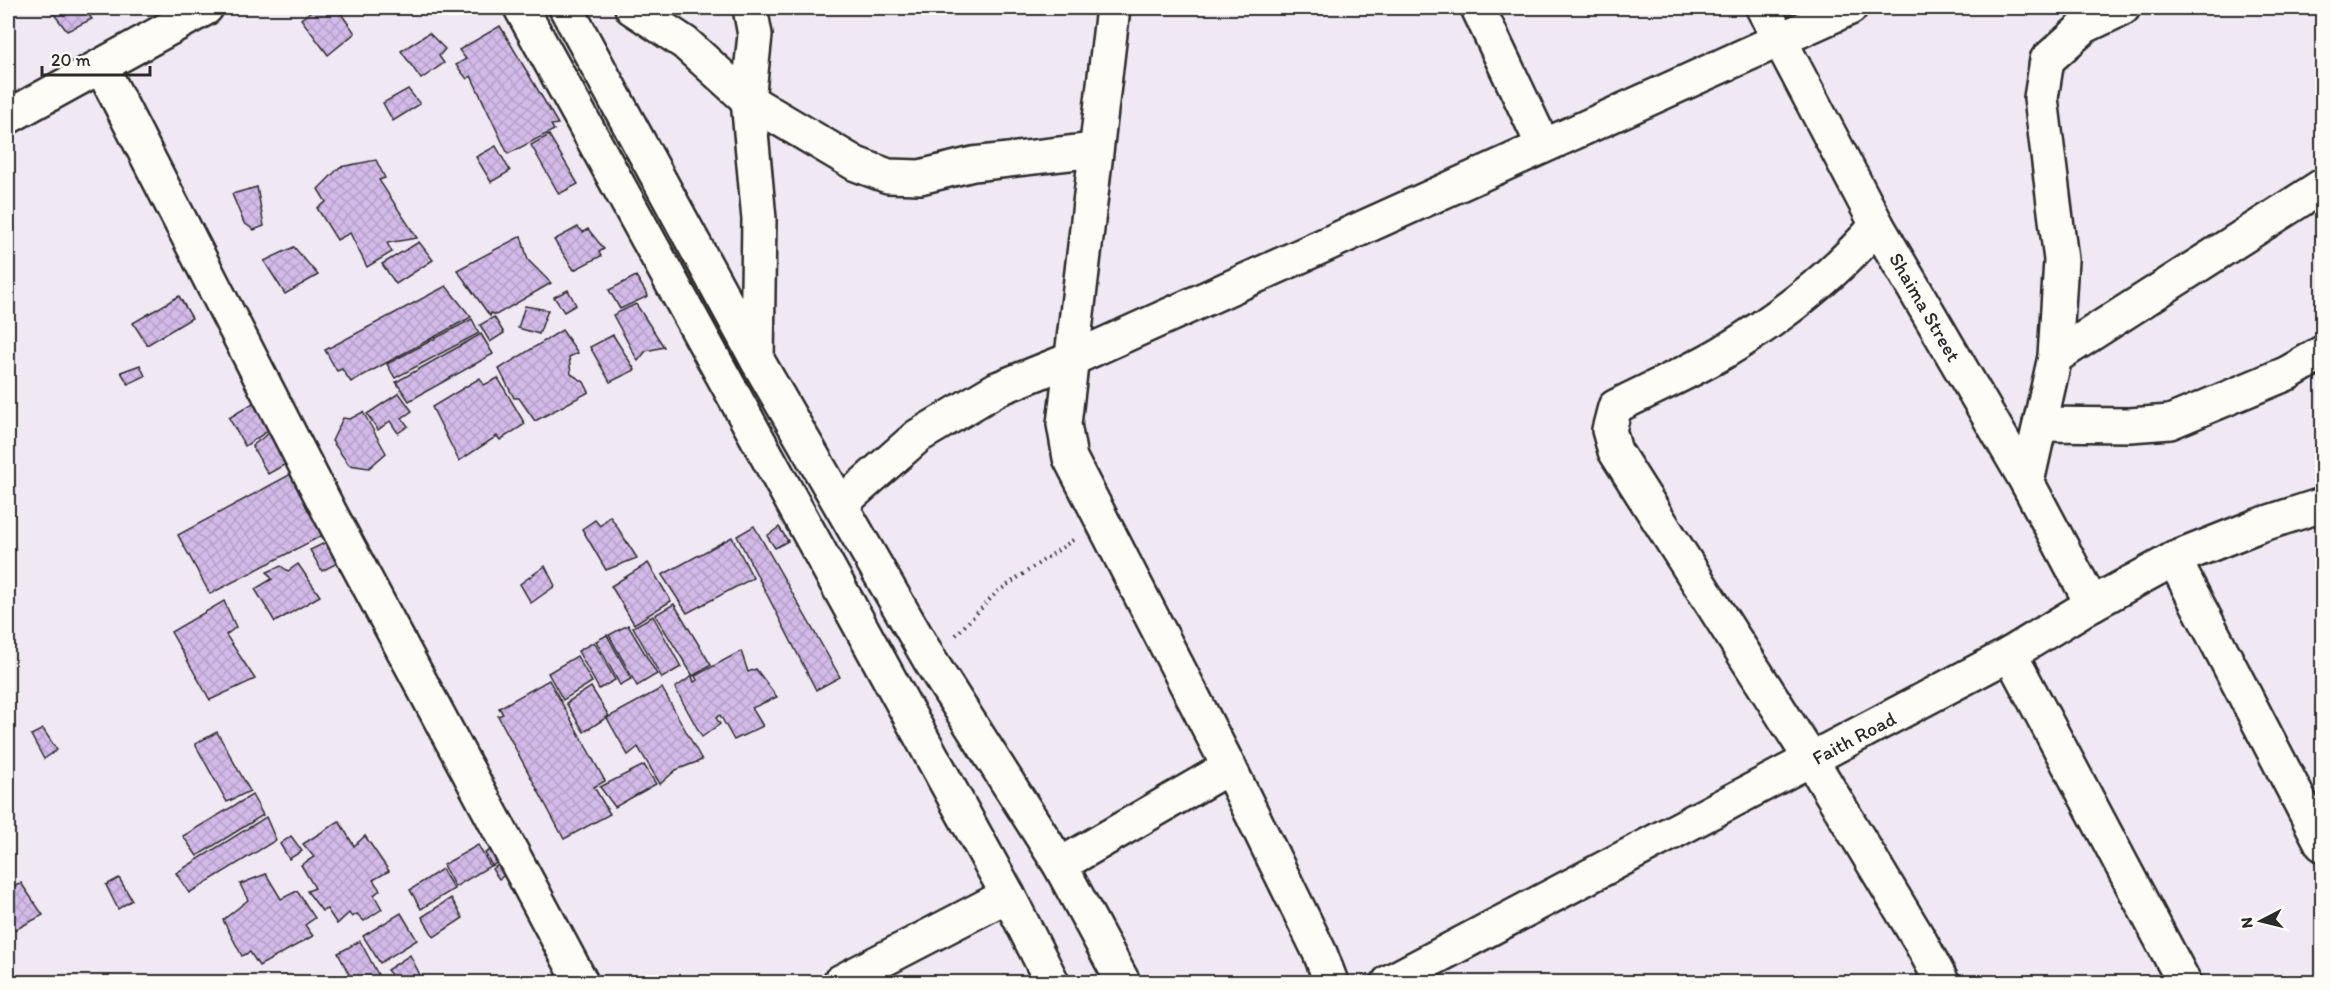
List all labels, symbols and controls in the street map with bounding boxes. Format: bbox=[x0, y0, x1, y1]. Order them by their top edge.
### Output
scale bar bbox=[42, 39, 150, 77]
text: 20 m bbox=[51, 49, 91, 71]
street label: Shaima Street bbox=[1884, 248, 1966, 366]
street label: Faith Road bbox=[1808, 706, 1900, 770]
north arrow bbox=[2231, 891, 2291, 951]
text: N bbox=[2237, 916, 2257, 929]

